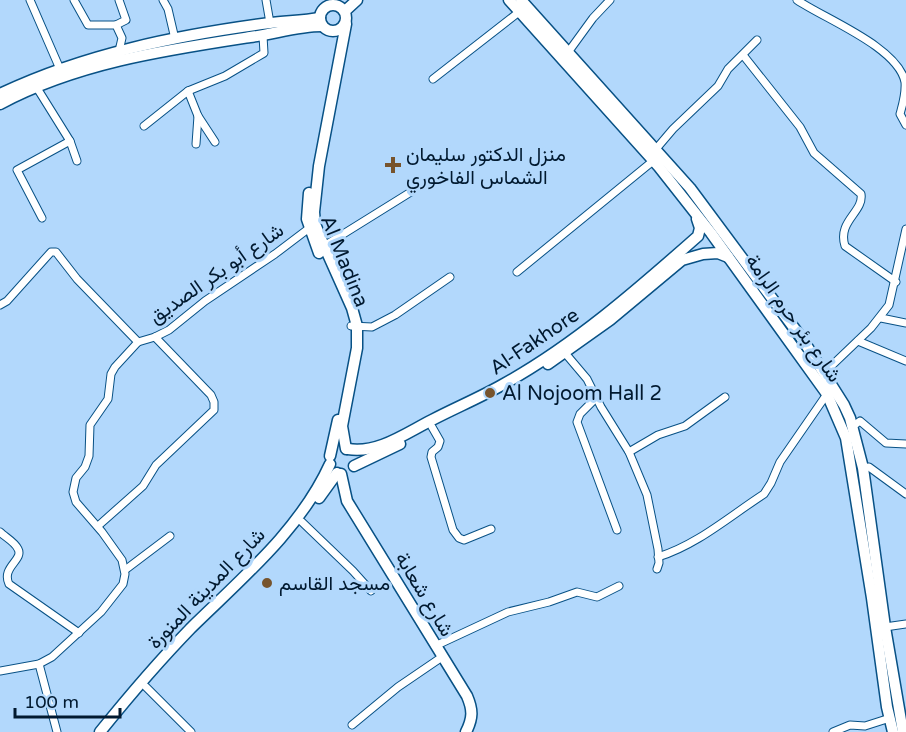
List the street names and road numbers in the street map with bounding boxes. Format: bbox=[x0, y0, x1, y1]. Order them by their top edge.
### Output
street label: Al Madina bbox=[315, 212, 373, 311]
street label: شارع أبو بكر الصديق bbox=[145, 218, 289, 330]
street label: شارع بئر حرم الرامة bbox=[739, 250, 846, 388]
street label: Al-Fakhore bbox=[485, 303, 584, 380]
street label: شارع المدينة المنورة bbox=[143, 523, 271, 655]
street label: شارع شعابة bbox=[389, 548, 459, 642]

